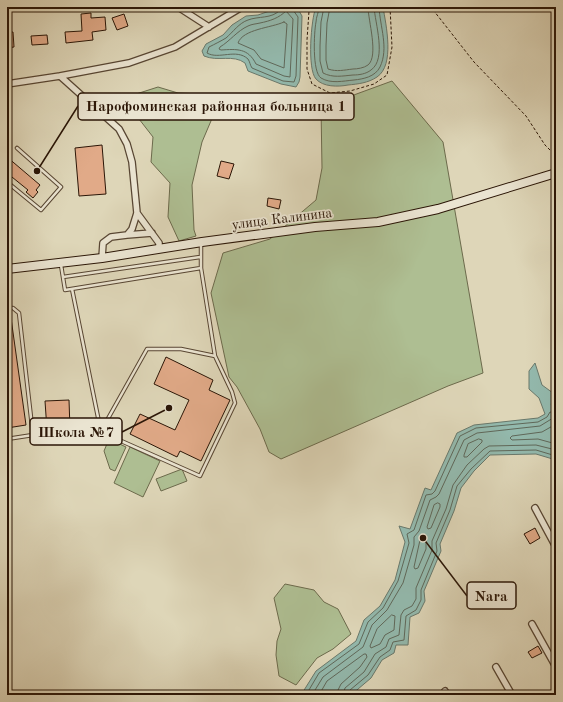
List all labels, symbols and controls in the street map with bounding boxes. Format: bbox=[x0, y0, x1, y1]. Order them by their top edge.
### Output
callout: Нарофоминская районная больница 1 bbox=[78, 93, 354, 120]
text: Нарофоминская районная больница 1 bbox=[86, 100, 346, 115]
street label: улица Калинина bbox=[231, 206, 333, 232]
callout: Школа №7 bbox=[30, 418, 122, 445]
text: Школа №7 bbox=[38, 426, 114, 441]
callout: Nara bbox=[467, 582, 516, 609]
text: Nara bbox=[474, 590, 508, 605]

